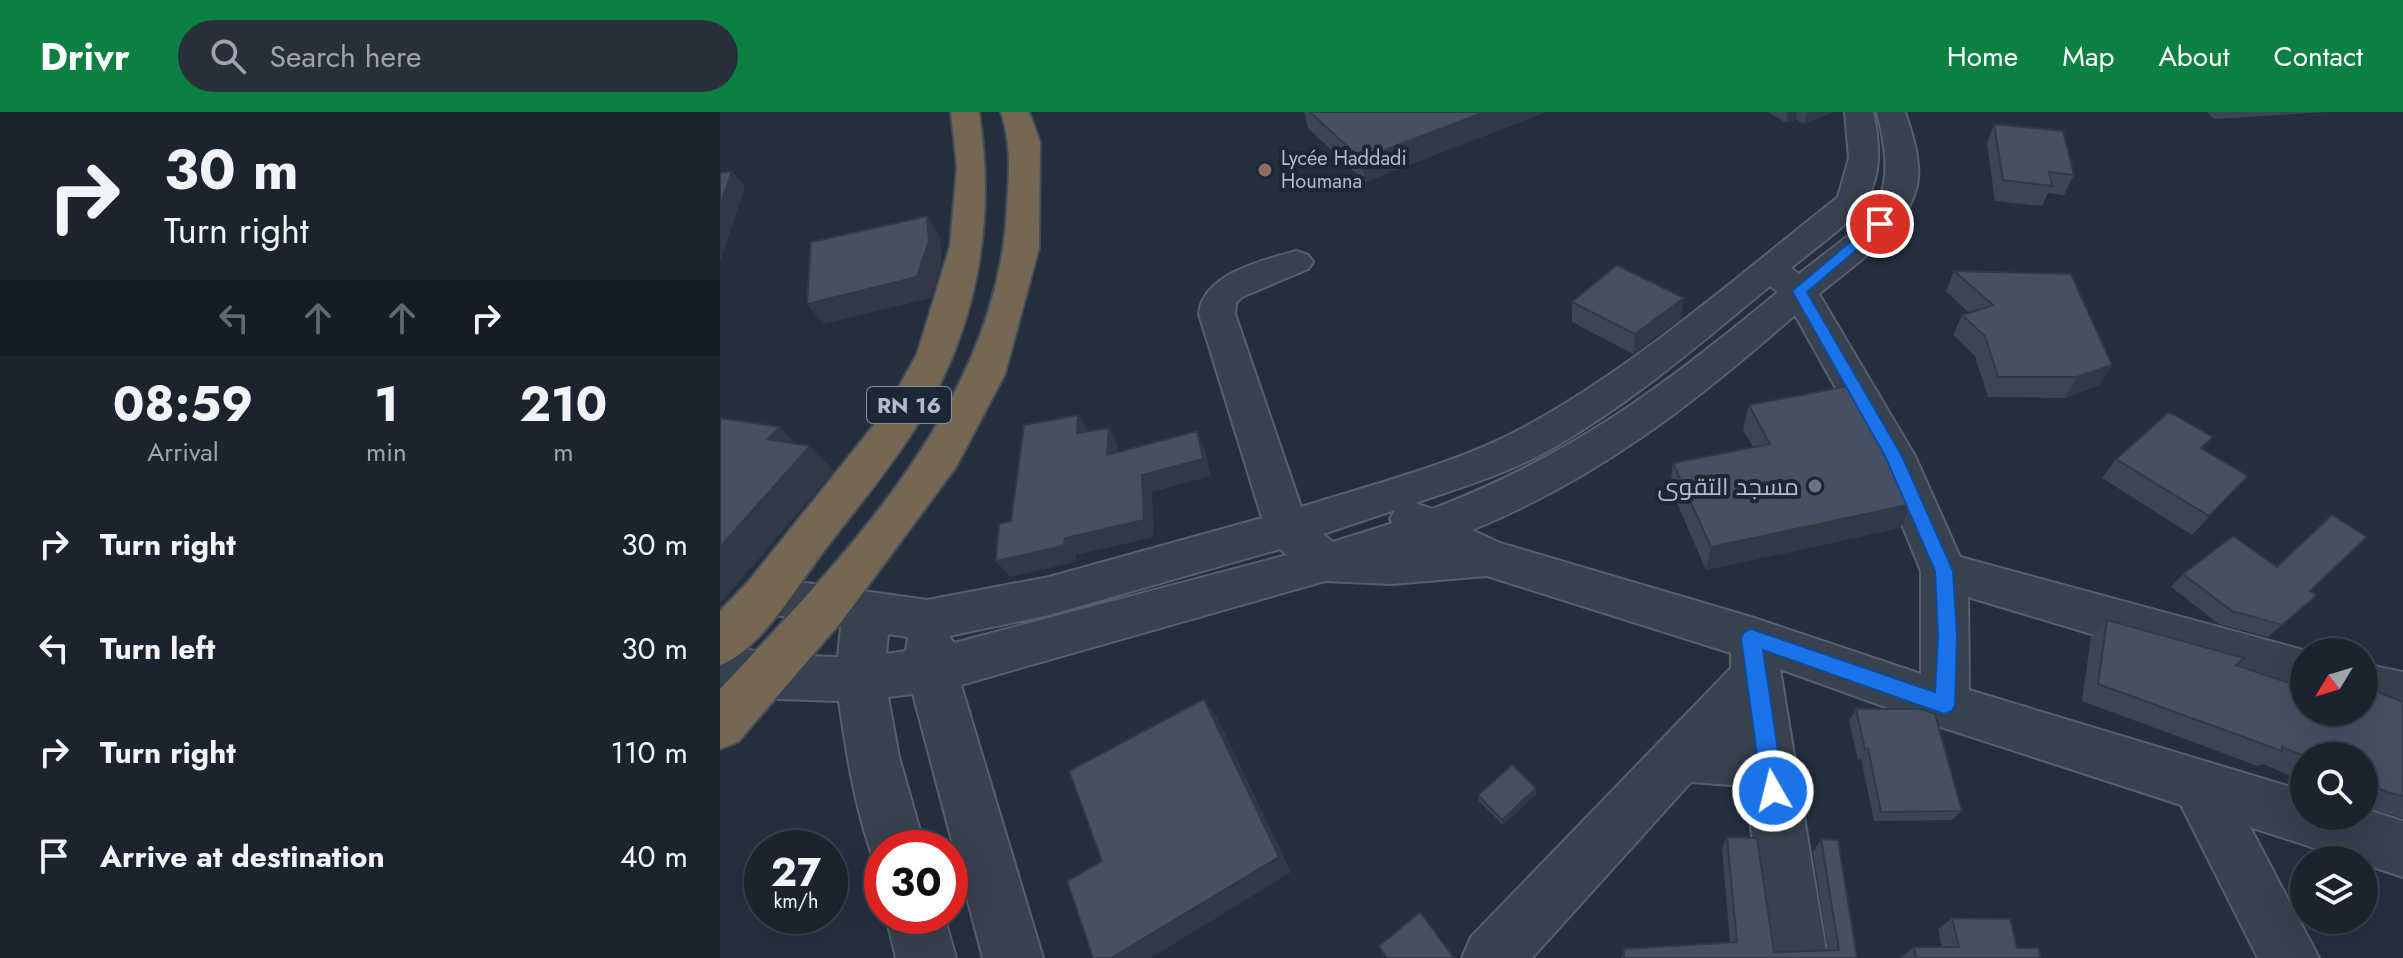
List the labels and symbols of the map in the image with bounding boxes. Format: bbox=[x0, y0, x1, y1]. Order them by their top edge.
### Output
place label: Lycée Haddadi Houmana bbox=[1281, 144, 1407, 196]
marker: Lycée Haddadi Houmana bbox=[1256, 161, 1274, 179]
pin bbox=[1846, 190, 1914, 258]
road number: RN 16 bbox=[867, 387, 951, 423]
place label: مسجد التقوى bbox=[1658, 469, 1799, 504]
marker: مسجد التقوى bbox=[1806, 477, 1824, 495]
north arrow bbox=[2290, 638, 2378, 726]
position arrow bbox=[1731, 749, 1815, 833]
speed limit sign: 30 bbox=[864, 830, 968, 934]

